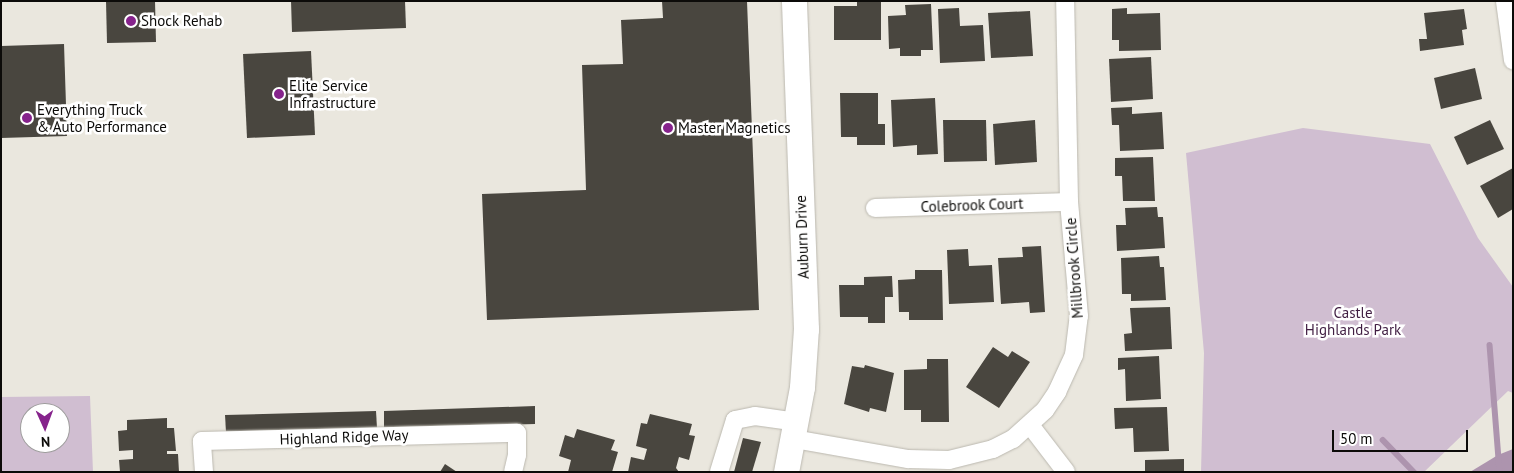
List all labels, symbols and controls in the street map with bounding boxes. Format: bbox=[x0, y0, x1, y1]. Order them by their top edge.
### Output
place label: Shock Rehab bbox=[141, 12, 223, 30]
marker: Shock Rehab bbox=[125, 15, 137, 27]
place label: Elite Service Infrastructure bbox=[289, 76, 376, 111]
marker: Elite Service Infrastructure bbox=[273, 88, 285, 100]
place label: Everything Truck & Auto Performance bbox=[37, 100, 167, 135]
marker: Everything Truck & Auto Performance bbox=[21, 112, 33, 124]
place label: Master Magnetics bbox=[678, 119, 791, 137]
marker: Master Magnetics bbox=[662, 122, 674, 134]
street label: Colebrook Court bbox=[920, 194, 1024, 216]
street label: Auburn Drive bbox=[792, 195, 812, 279]
street label: Millbrook Circle bbox=[1061, 217, 1087, 319]
park label: Castle Highlands Park bbox=[1305, 303, 1401, 338]
north arrow bbox=[20, 403, 70, 453]
scale bar bbox=[1334, 420, 1470, 452]
street label: Highland Ridge Way bbox=[279, 426, 409, 448]
text: 50 m bbox=[1340, 429, 1373, 448]
text: N bbox=[41, 433, 50, 451]

